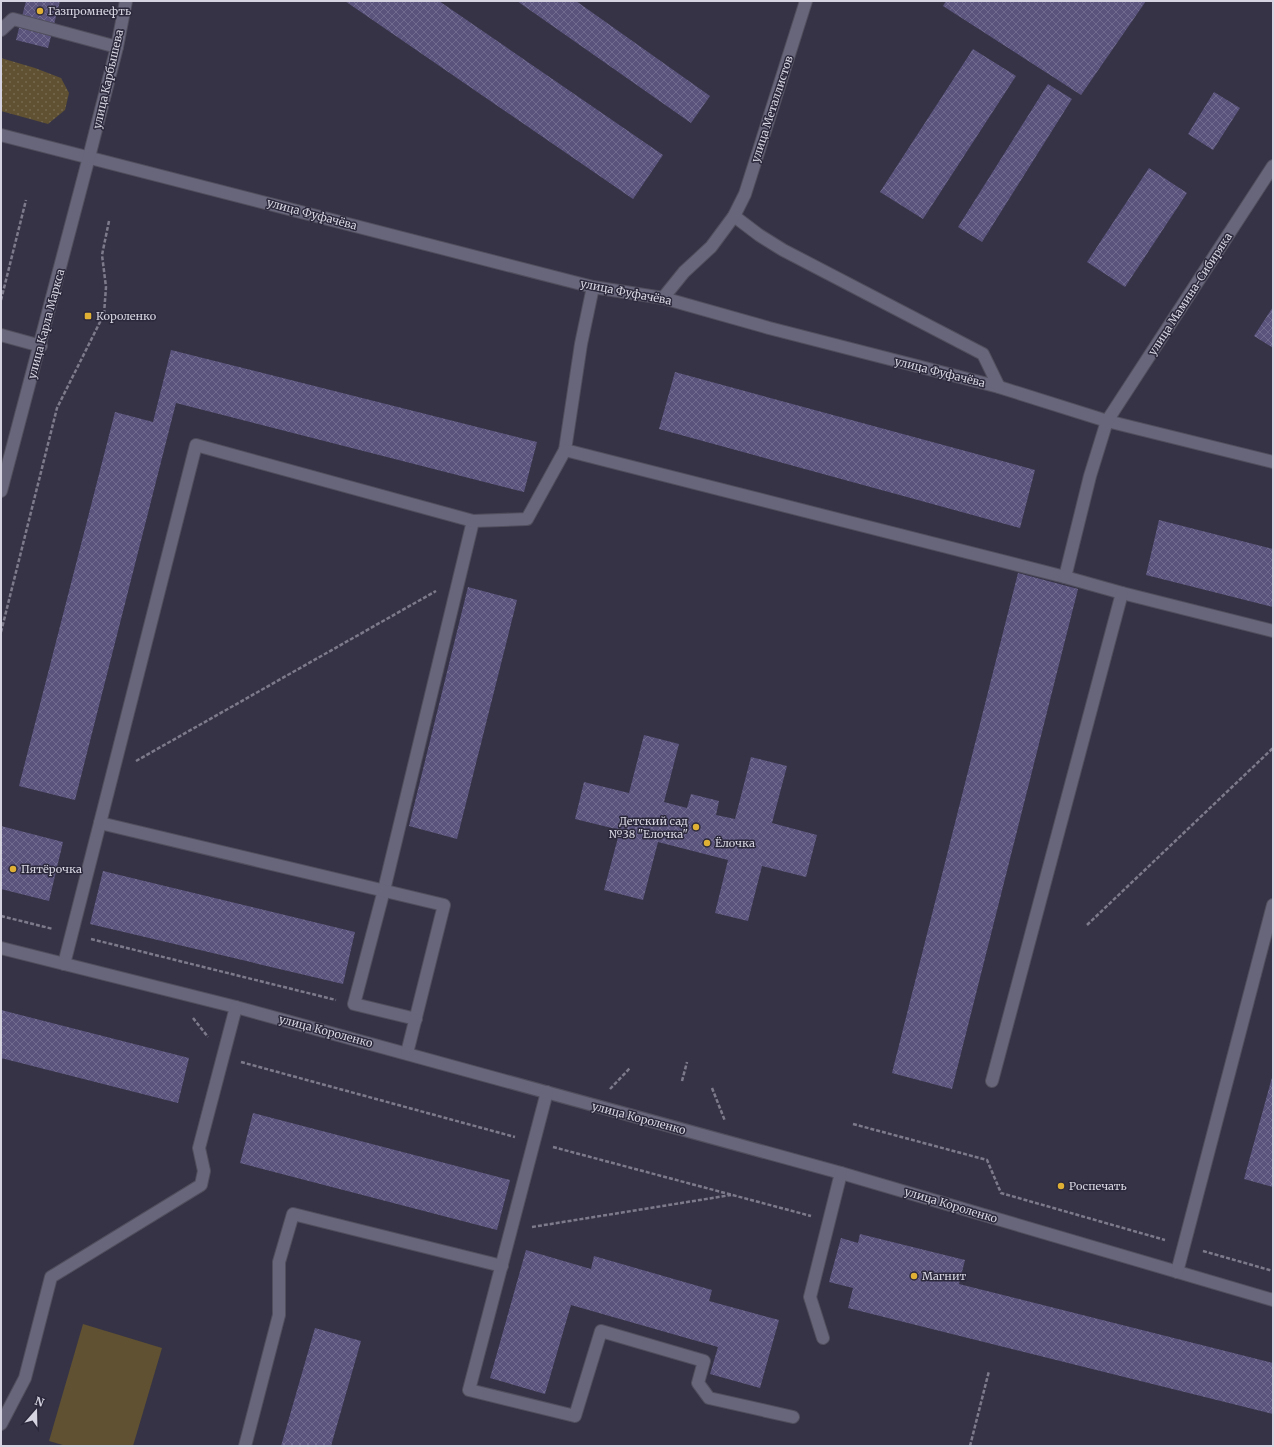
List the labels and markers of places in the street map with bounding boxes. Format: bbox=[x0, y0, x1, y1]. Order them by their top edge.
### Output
place label: Газпромнефть bbox=[48, 4, 131, 18]
marker: Газпромнефть bbox=[35, 6, 45, 16]
place label: Короленко bbox=[96, 309, 157, 323]
marker: Короленко bbox=[83, 311, 93, 321]
place label: Детский сад №38 "Елочка" bbox=[609, 814, 688, 841]
marker: Детский сад №38 "Елочка" bbox=[691, 822, 701, 832]
place label: Ёлочка bbox=[715, 836, 755, 850]
marker: Ёлочка bbox=[702, 838, 712, 848]
place label: Пятёрочка bbox=[21, 862, 82, 876]
marker: Пятёрочка bbox=[8, 864, 18, 874]
place label: Роспечать bbox=[1069, 1179, 1127, 1193]
marker: Роспечать bbox=[1056, 1181, 1066, 1191]
place label: Магнит bbox=[922, 1269, 966, 1283]
marker: Магнит bbox=[909, 1271, 919, 1281]

